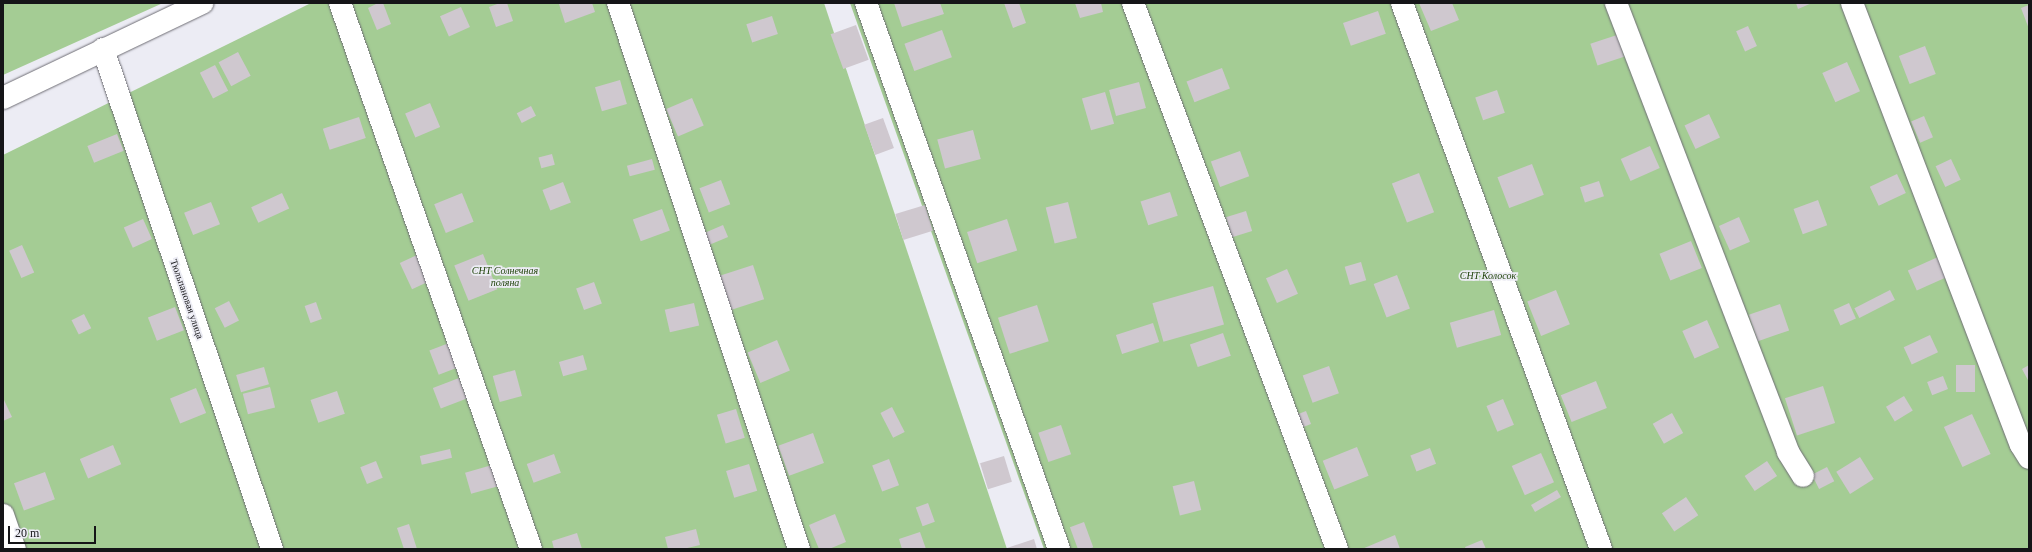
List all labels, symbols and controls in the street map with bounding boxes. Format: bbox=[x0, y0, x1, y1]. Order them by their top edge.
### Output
street label: Тюльпановая улица bbox=[168, 258, 206, 340]
park label: СНТ Солнечная поляна bbox=[472, 264, 538, 288]
park label: СНТ Колосок bbox=[1460, 270, 1516, 282]
scale bar bbox=[10, 518, 98, 544]
text: 20 m bbox=[15, 526, 39, 540]

